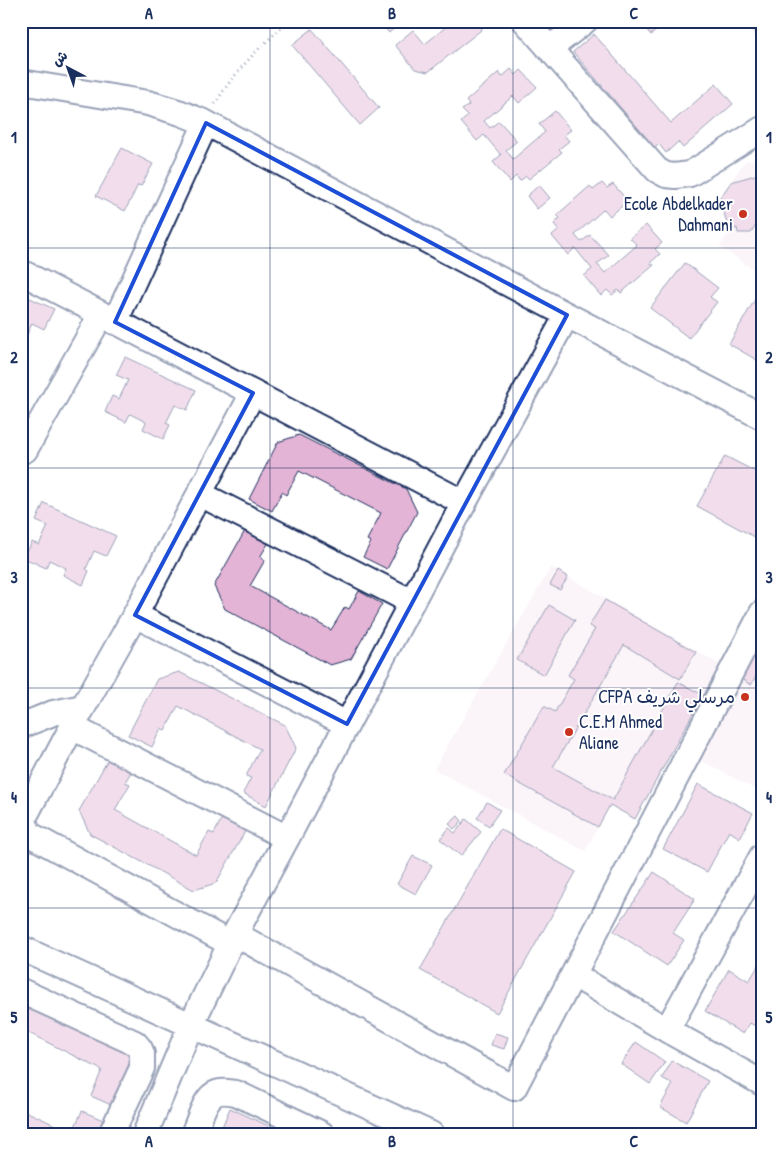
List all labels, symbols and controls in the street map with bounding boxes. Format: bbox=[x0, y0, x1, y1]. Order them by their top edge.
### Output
text: A bbox=[145, 2, 153, 24]
text: B bbox=[388, 2, 396, 24]
text: C bbox=[630, 2, 639, 24]
north arrow bbox=[42, 42, 92, 92]
text: ش bbox=[47, 46, 71, 70]
text: 1 bbox=[11, 126, 17, 148]
text: 1 bbox=[766, 126, 772, 148]
place label: Ecole Abdelkader Dahmani bbox=[624, 191, 733, 237]
marker: Ecole Abdelkader Dahmani bbox=[737, 208, 749, 220]
text: 2 bbox=[10, 346, 18, 368]
text: 2 bbox=[765, 346, 773, 368]
text: 3 bbox=[10, 566, 18, 588]
text: 3 bbox=[765, 566, 773, 588]
place label: CFPA مرسلي شريف bbox=[598, 684, 735, 713]
marker: CFPA مرسلي شريف bbox=[739, 691, 751, 703]
place label: C.E.M Ahmed Aliane bbox=[579, 709, 662, 755]
marker: C.E.M Ahmed Aliane bbox=[563, 726, 575, 738]
text: 4 bbox=[11, 786, 17, 808]
text: 4 bbox=[766, 786, 772, 808]
text: 5 bbox=[11, 1006, 18, 1028]
text: 5 bbox=[766, 1006, 773, 1028]
text: A bbox=[145, 1130, 153, 1152]
text: B bbox=[388, 1130, 396, 1152]
text: C bbox=[630, 1130, 639, 1152]

